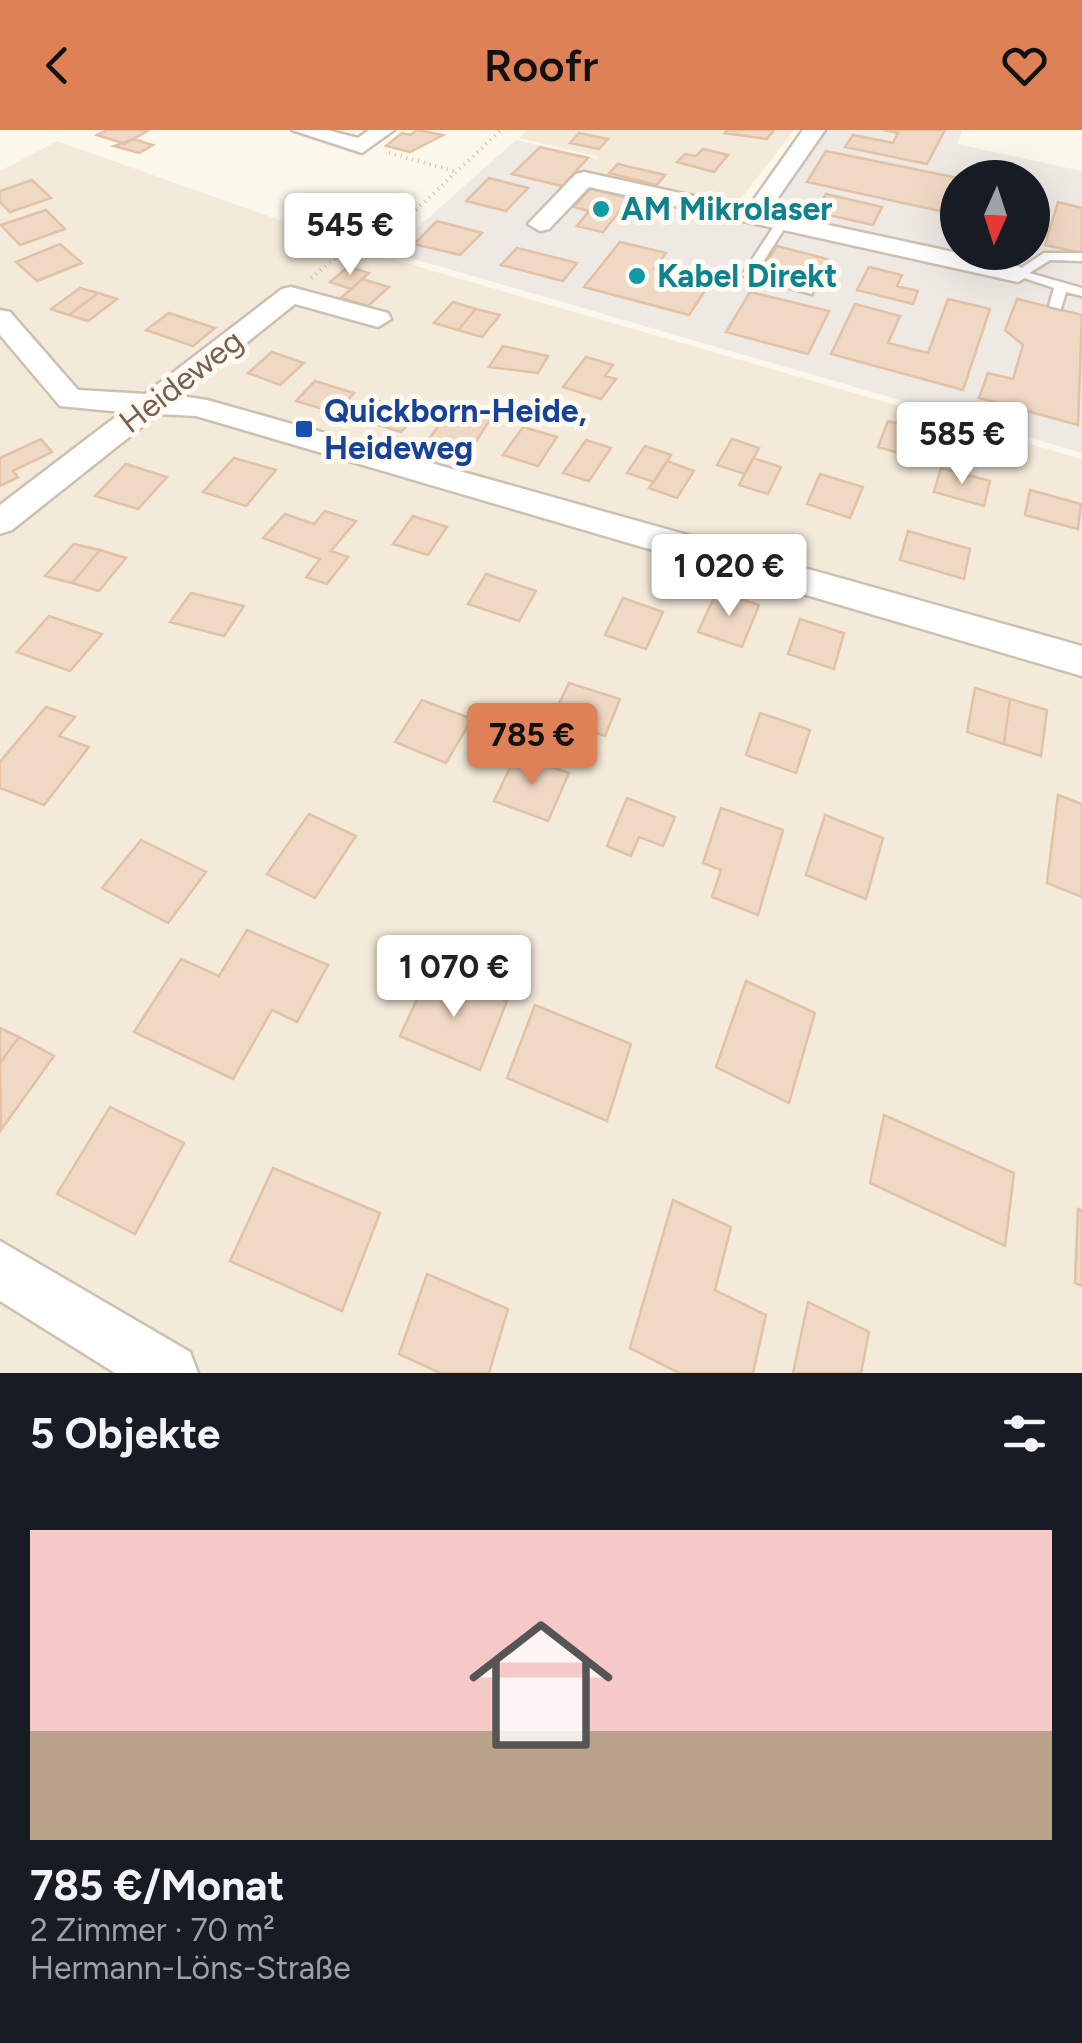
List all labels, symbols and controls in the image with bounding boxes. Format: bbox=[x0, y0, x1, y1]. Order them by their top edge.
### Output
icon: back bbox=[30, 38, 85, 93]
text: Roofr bbox=[484, 38, 598, 92]
icon: heart bbox=[997, 38, 1052, 93]
north arrow bbox=[940, 160, 1050, 270]
map controls bbox=[940, 160, 1050, 270]
place label: AM Mikrolaser bbox=[621, 190, 832, 228]
pin: 545 € bbox=[280, 193, 420, 278]
marker: AM Mikrolaser bbox=[590, 198, 612, 220]
text: 545 € bbox=[306, 206, 394, 244]
place label: Kabel Direkt bbox=[657, 257, 837, 295]
marker: Kabel Direkt bbox=[626, 265, 648, 287]
street label: Heideweg bbox=[112, 321, 250, 441]
place label: Quickborn-Heide, Heideweg bbox=[324, 392, 587, 467]
pin: 585 € bbox=[892, 402, 1032, 487]
text: 585 € bbox=[919, 415, 1005, 453]
marker: Quickborn-Heide, Heideweg bbox=[293, 418, 315, 440]
pin: 1 020 € bbox=[637, 534, 821, 619]
text: 1 020 € bbox=[674, 547, 784, 585]
pin: 785 € bbox=[462, 703, 602, 788]
text: 785 € bbox=[489, 716, 575, 754]
pin: 1 070 € bbox=[362, 935, 546, 1020]
text: 1 070 € bbox=[399, 948, 509, 986]
icon: filters bbox=[997, 1406, 1052, 1461]
text: 5 Objekte bbox=[30, 1408, 220, 1459]
icon: home bbox=[451, 1595, 631, 1775]
text: 785 €/Monat bbox=[30, 1860, 284, 1911]
text: 2 Zimmer · 70 m² bbox=[30, 1911, 275, 1949]
text: Hermann-Löns-Straße bbox=[30, 1949, 351, 1987]

